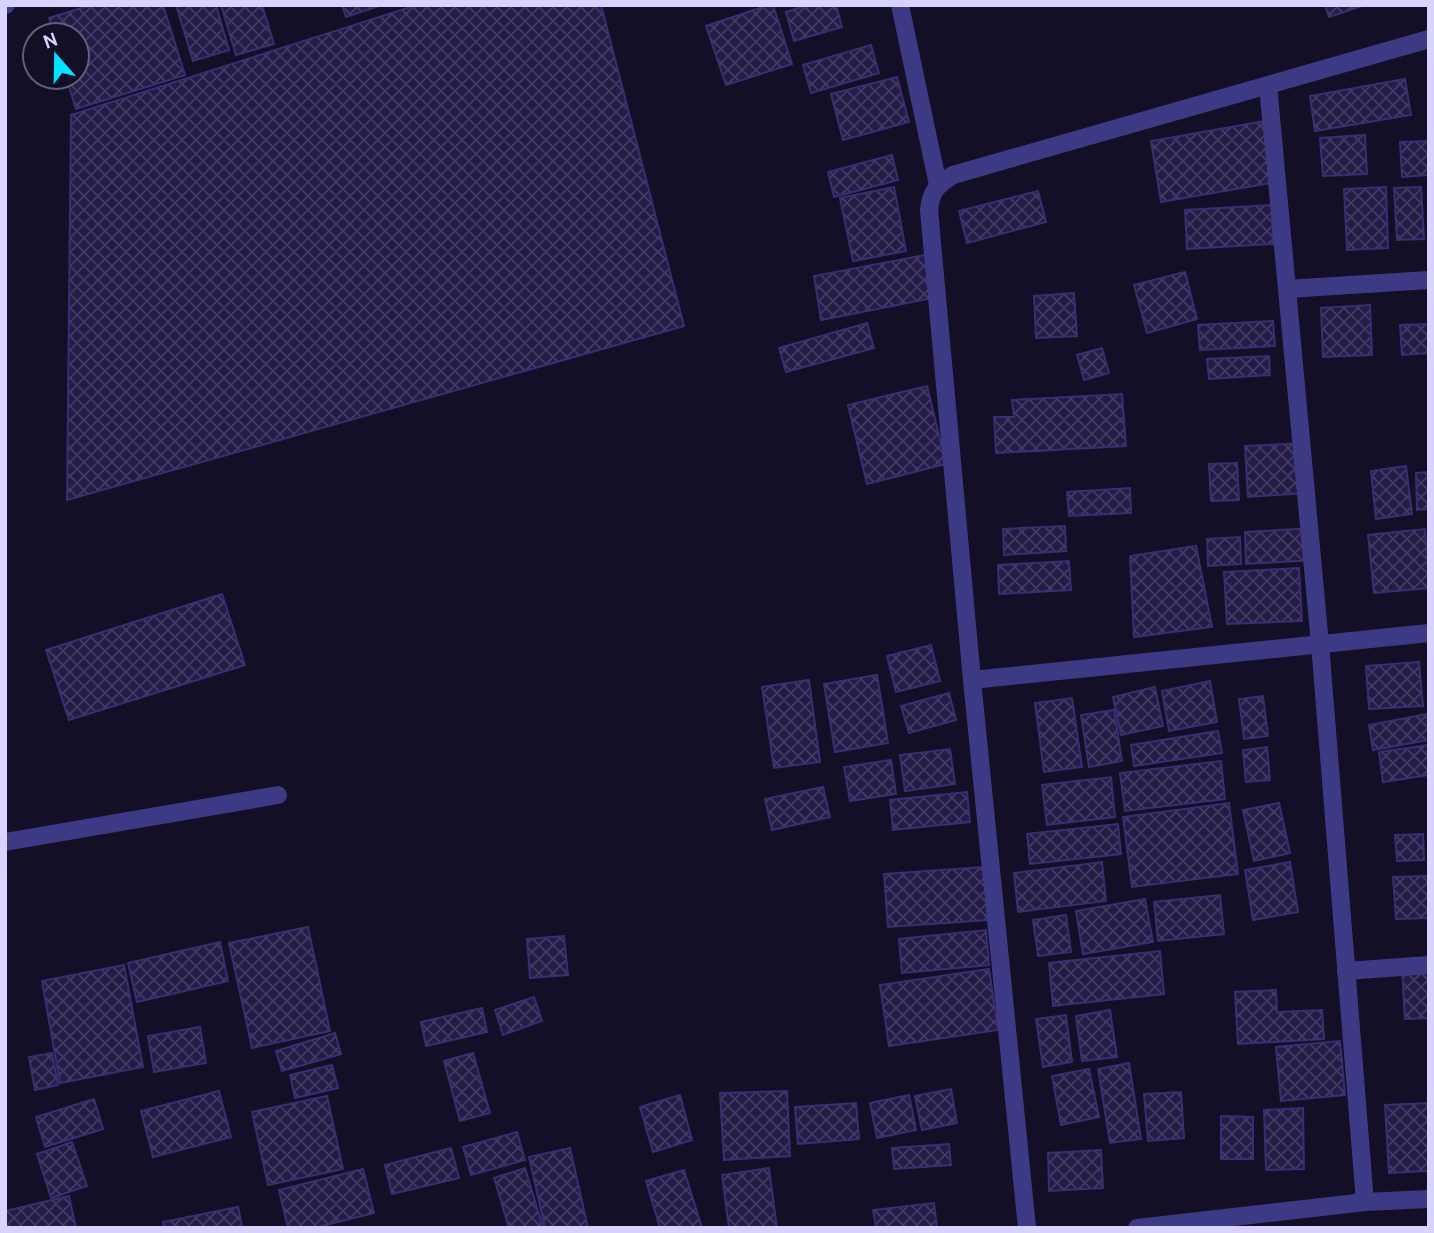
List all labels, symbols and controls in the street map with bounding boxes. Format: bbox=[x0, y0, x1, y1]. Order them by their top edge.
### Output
north arrow bbox=[21, 21, 91, 91]
text: N bbox=[40, 27, 61, 54]

